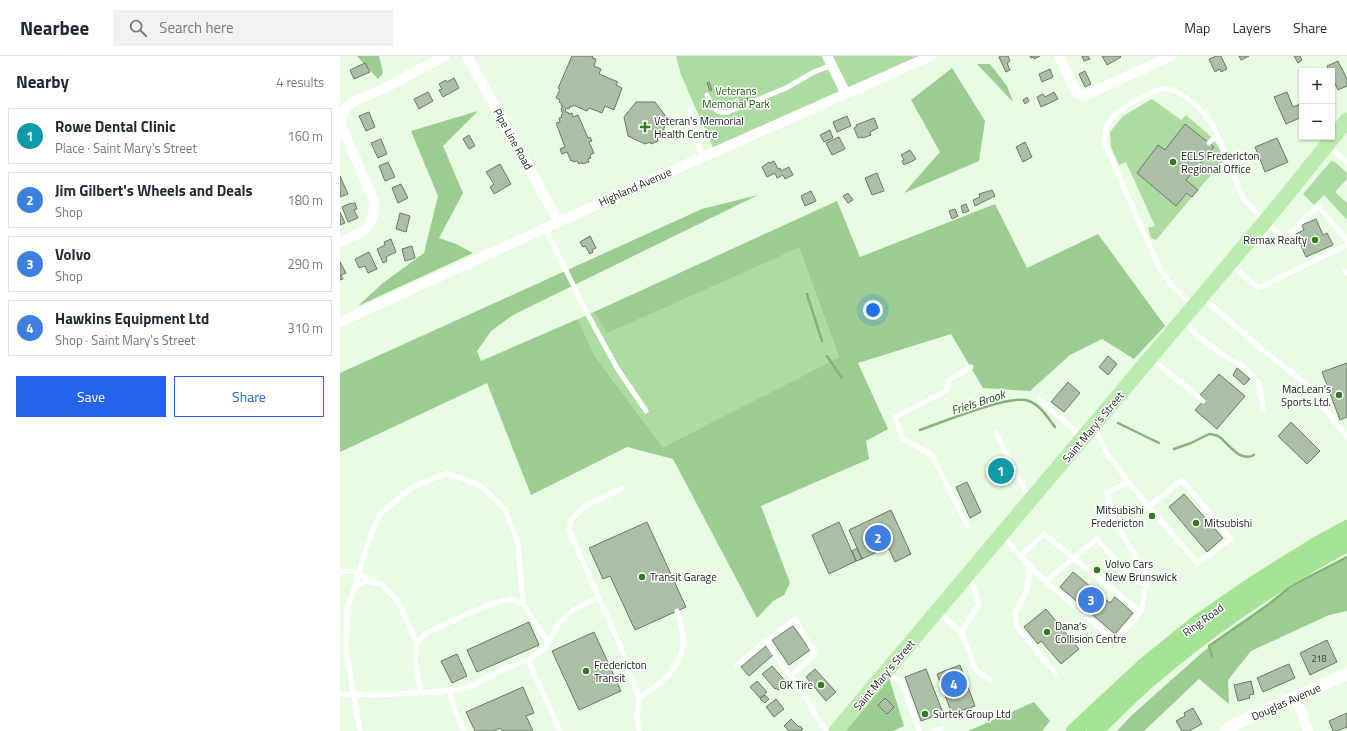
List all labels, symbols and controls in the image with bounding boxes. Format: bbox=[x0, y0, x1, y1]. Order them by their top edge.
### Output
search box bbox=[113, 10, 393, 46]
text: Nearbee bbox=[20, 13, 89, 42]
text: Search here bbox=[159, 16, 234, 39]
icon: search bbox=[127, 17, 149, 39]
text: Map bbox=[1184, 17, 1210, 38]
text: Layers bbox=[1232, 17, 1271, 38]
text: Share bbox=[1293, 17, 1327, 38]
map controls bbox=[1299, 68, 1335, 140]
button: + bbox=[1299, 68, 1335, 104]
text: Nearby bbox=[16, 69, 69, 95]
text: 4 results bbox=[276, 72, 324, 92]
park label: Veterans Memorial Park bbox=[702, 83, 770, 112]
button: − bbox=[1299, 104, 1335, 140]
street label: Pipe Line Road bbox=[489, 105, 537, 173]
place label: Veteran's Memorial Health Centre bbox=[654, 113, 744, 142]
text: Rowe Dental Clinic bbox=[55, 115, 176, 138]
marker: Veteran's Memorial Health Centre bbox=[639, 121, 651, 133]
text: 1 bbox=[26, 126, 34, 146]
text: 160 m bbox=[287, 126, 323, 146]
text: Place · Saint Mary's Street bbox=[55, 138, 197, 158]
place label: ECLS Fredericton Regional Office bbox=[1181, 148, 1259, 177]
marker: ECLS Fredericton Regional Office bbox=[1168, 157, 1178, 167]
street label: Highland Avenue bbox=[596, 164, 674, 210]
text: Jim Gilbert's Wheels and Deals bbox=[55, 179, 253, 202]
text: 2 bbox=[26, 190, 34, 210]
text: 180 m bbox=[287, 190, 323, 210]
text: Shop bbox=[55, 202, 83, 222]
place label: Remax Realty bbox=[1243, 232, 1308, 248]
marker: Remax Realty bbox=[1310, 235, 1320, 245]
text: Volvo bbox=[55, 243, 91, 266]
text: 3 bbox=[26, 254, 34, 274]
text: 290 m bbox=[287, 254, 323, 274]
text: Shop bbox=[55, 266, 83, 286]
your location bbox=[863, 300, 883, 320]
text: Hawkins Equipment Ltd bbox=[55, 307, 209, 330]
text: 4 bbox=[26, 318, 34, 338]
text: 310 m bbox=[287, 318, 323, 338]
text: Shop · Saint Mary's Street bbox=[55, 330, 195, 350]
button: Save bbox=[16, 376, 166, 417]
button: Share bbox=[174, 376, 324, 417]
place label: MacLean's Sports Ltd. bbox=[1281, 381, 1331, 410]
water label: Friels Brook bbox=[949, 384, 1009, 420]
street label: Saint Mary's Street bbox=[1059, 388, 1128, 466]
marker: MacLean's Sports Ltd. bbox=[1334, 390, 1344, 400]
pin: 1 bbox=[988, 456, 1014, 486]
place label: Mitsubishi Fredericton bbox=[1091, 502, 1144, 531]
marker: Mitsubishi Fredericton bbox=[1147, 511, 1157, 521]
place label: Mitsubishi bbox=[1204, 515, 1252, 531]
marker: Mitsubishi bbox=[1191, 518, 1201, 528]
pin: 2 bbox=[865, 523, 891, 553]
place label: Volvo Cars New Brunswick bbox=[1105, 556, 1178, 585]
marker: Volvo Cars New Brunswick bbox=[1092, 565, 1102, 575]
place label: Transit Garage bbox=[650, 569, 717, 585]
marker: Transit Garage bbox=[637, 572, 647, 582]
pin: 3 bbox=[1078, 585, 1104, 615]
street label: Ring Road bbox=[1179, 600, 1227, 640]
place label: Dana's Collision Centre bbox=[1055, 618, 1127, 647]
marker: Dana's Collision Centre bbox=[1042, 627, 1052, 637]
street label: Saint Mary's Street bbox=[850, 636, 919, 714]
house number: 218 bbox=[1311, 652, 1327, 665]
place label: Fredericton Transit bbox=[594, 657, 647, 686]
marker: Fredericton Transit bbox=[581, 666, 591, 676]
pin: 4 bbox=[941, 669, 967, 699]
place label: OK Tire bbox=[780, 677, 813, 693]
street label: Douglas Avenue bbox=[1249, 679, 1324, 724]
marker: OK Tire bbox=[816, 680, 826, 690]
place label: Surtek Group Ltd bbox=[933, 706, 1011, 722]
marker: Surtek Group Ltd bbox=[920, 709, 930, 719]

